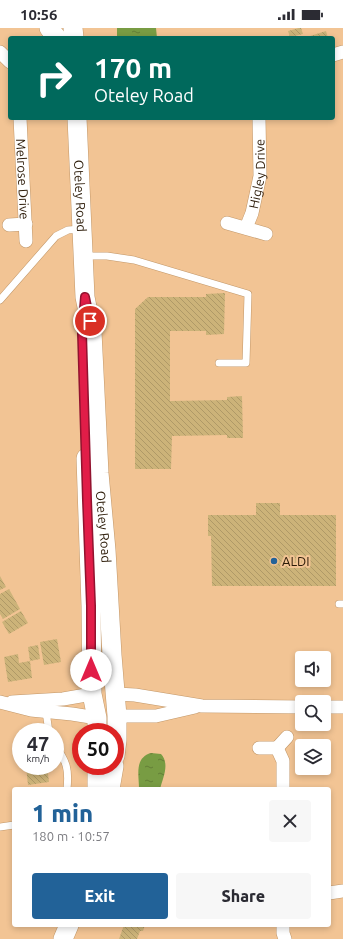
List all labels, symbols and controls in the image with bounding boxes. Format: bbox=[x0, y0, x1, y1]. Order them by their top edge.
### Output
text: 10:56 bbox=[20, 6, 58, 23]
icon: right bbox=[28, 52, 80, 104]
text: 170 m bbox=[94, 52, 172, 83]
text: Oteley Road bbox=[94, 85, 194, 105]
street label: Melrose Drive bbox=[14, 138, 32, 220]
street label: Higley Drive bbox=[246, 139, 267, 210]
street label: Oteley Road bbox=[72, 160, 89, 232]
pin bbox=[73, 304, 107, 338]
icon: arrive bbox=[79, 310, 101, 332]
street label: Oteley Road bbox=[94, 490, 114, 563]
place label: ALDI bbox=[282, 554, 310, 568]
marker: ALDI bbox=[269, 556, 279, 566]
position arrow bbox=[70, 649, 112, 691]
map controls bbox=[295, 651, 331, 775]
button: sound bbox=[295, 651, 331, 687]
button: search bbox=[295, 695, 331, 731]
speed limit sign: 50 bbox=[72, 723, 124, 775]
text: 47 bbox=[27, 732, 49, 755]
button: layers bbox=[295, 739, 331, 775]
text: km/h bbox=[26, 753, 50, 764]
text: 1 min bbox=[32, 800, 93, 827]
button: close bbox=[269, 800, 311, 842]
text: 180 m · 10:57 bbox=[32, 829, 110, 843]
button: Exit bbox=[32, 873, 168, 919]
button: Share bbox=[176, 873, 311, 919]

